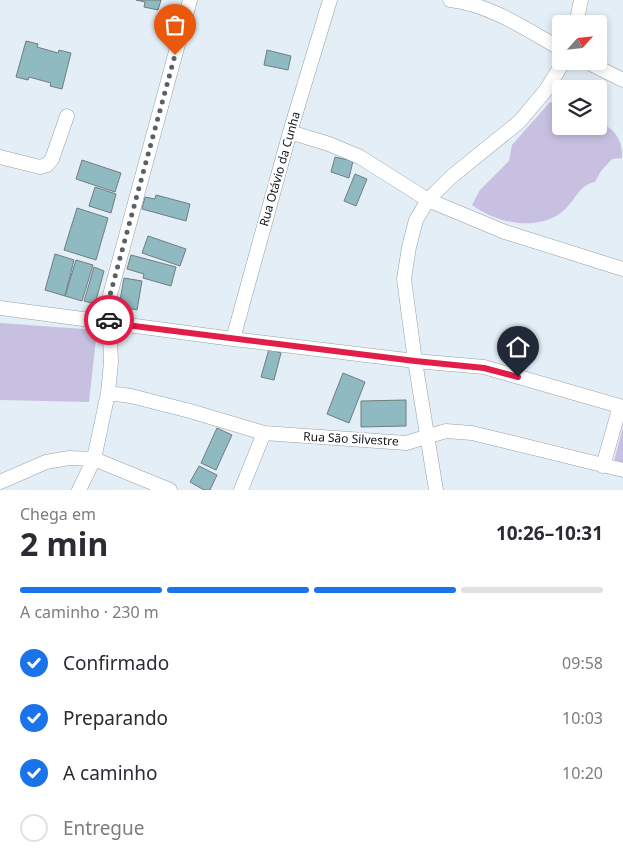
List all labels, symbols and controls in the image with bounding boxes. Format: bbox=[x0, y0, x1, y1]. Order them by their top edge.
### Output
pin bbox=[154, 4, 196, 55]
icon: bag bbox=[161, 11, 189, 39]
north arrow bbox=[552, 15, 608, 70]
map controls bbox=[552, 15, 607, 135]
button: layers bbox=[552, 80, 607, 135]
street label: Rua Otávio da Cunha bbox=[255, 110, 304, 228]
courier bbox=[84, 295, 134, 345]
icon: car bbox=[95, 306, 123, 334]
pin bbox=[497, 326, 539, 377]
icon: home bbox=[504, 333, 532, 361]
street label: Rua São Silvestre bbox=[303, 428, 399, 450]
text: Chega em bbox=[20, 503, 96, 525]
text: 10:26–10:31 bbox=[496, 520, 603, 546]
text: 2 min bbox=[20, 522, 108, 565]
text: A caminho · 230 m bbox=[20, 601, 159, 623]
icon: check bbox=[20, 649, 48, 677]
text: Confirmado bbox=[63, 650, 169, 676]
text: 09:58 bbox=[562, 652, 603, 674]
icon: check bbox=[20, 704, 48, 732]
text: Preparando bbox=[63, 705, 168, 731]
text: 10:03 bbox=[562, 707, 603, 729]
icon: check bbox=[20, 759, 48, 787]
text: A caminho bbox=[63, 760, 158, 786]
text: 10:20 bbox=[562, 762, 603, 784]
text: Entregue bbox=[63, 815, 145, 841]

